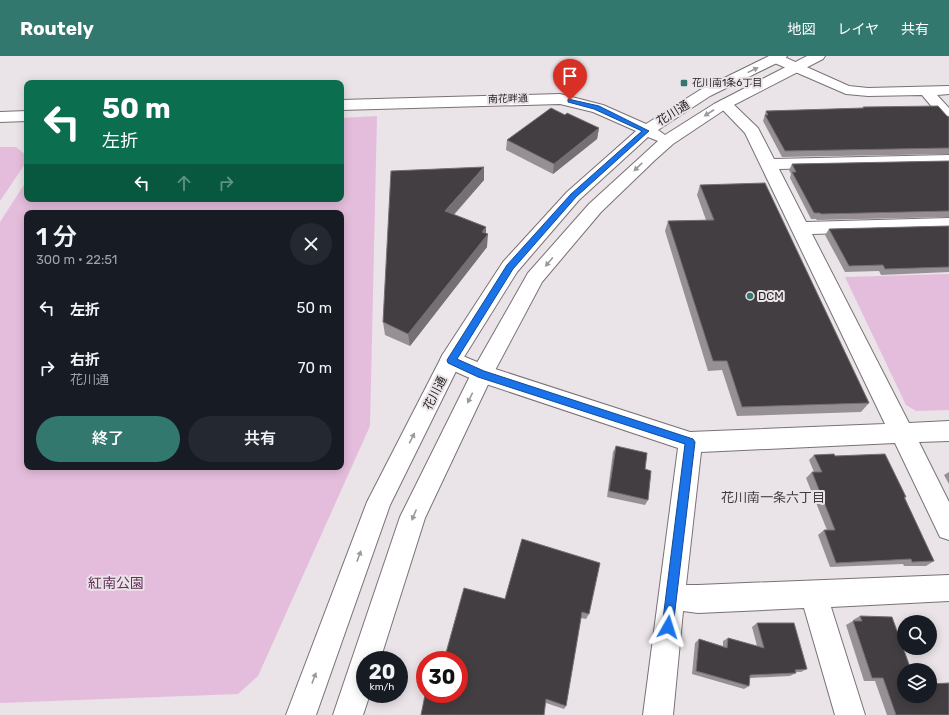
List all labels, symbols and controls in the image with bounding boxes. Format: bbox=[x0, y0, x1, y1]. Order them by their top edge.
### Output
text: Routely bbox=[20, 17, 94, 40]
text: 地図 bbox=[787, 21, 815, 38]
text: レイヤ bbox=[837, 21, 879, 38]
text: 共有 bbox=[901, 21, 929, 38]
pin bbox=[553, 59, 587, 100]
icon: arrive bbox=[559, 65, 581, 87]
one-way arrow bbox=[747, 67, 759, 73]
place label: 花川南1条6丁目 bbox=[692, 77, 762, 89]
marker: 花川南1条6丁目 bbox=[679, 78, 689, 88]
text: 50 m bbox=[102, 92, 171, 125]
street label: 南花畔通 bbox=[488, 92, 528, 106]
icon: left bbox=[36, 96, 88, 148]
street label: 花川通 bbox=[654, 98, 692, 128]
one-way arrow bbox=[704, 109, 714, 117]
text: 左折 bbox=[102, 130, 138, 152]
one-way arrow bbox=[633, 162, 643, 171]
icon: left bbox=[131, 172, 153, 194]
icon: ahead bbox=[173, 172, 195, 194]
icon: right bbox=[215, 172, 237, 194]
text: 1 分 bbox=[36, 223, 77, 251]
button: close bbox=[290, 223, 332, 265]
text: 300 m · 22:51 bbox=[36, 252, 117, 267]
one-way arrow bbox=[545, 256, 554, 267]
place label: DCM bbox=[758, 289, 784, 303]
marker: DCM bbox=[745, 291, 755, 301]
icon: left bbox=[36, 297, 58, 319]
text: 50 m bbox=[297, 299, 332, 317]
text: 左折 bbox=[70, 301, 100, 319]
text: 右折 bbox=[70, 351, 100, 369]
icon: right bbox=[36, 357, 58, 379]
text: 70 m bbox=[298, 359, 332, 377]
text: 花川通 bbox=[70, 372, 109, 387]
street label: 花川通 bbox=[421, 374, 449, 412]
one-way arrow bbox=[467, 392, 473, 404]
button: 終了 bbox=[36, 416, 180, 462]
button: 共有 bbox=[188, 416, 332, 462]
one-way arrow bbox=[409, 432, 415, 443]
district label: 花川南一条六丁目 bbox=[721, 490, 825, 505]
one-way arrow bbox=[411, 509, 417, 521]
one-way arrow bbox=[356, 550, 362, 562]
park label: 紅南公園 bbox=[88, 575, 144, 592]
position arrow bbox=[647, 606, 689, 648]
map controls bbox=[897, 615, 937, 703]
button: search bbox=[897, 615, 937, 655]
speed limit sign: 30 bbox=[416, 651, 468, 703]
text: 20 bbox=[369, 660, 395, 684]
button: layers bbox=[897, 663, 937, 703]
one-way arrow bbox=[312, 672, 318, 684]
text: km/h bbox=[370, 681, 394, 693]

